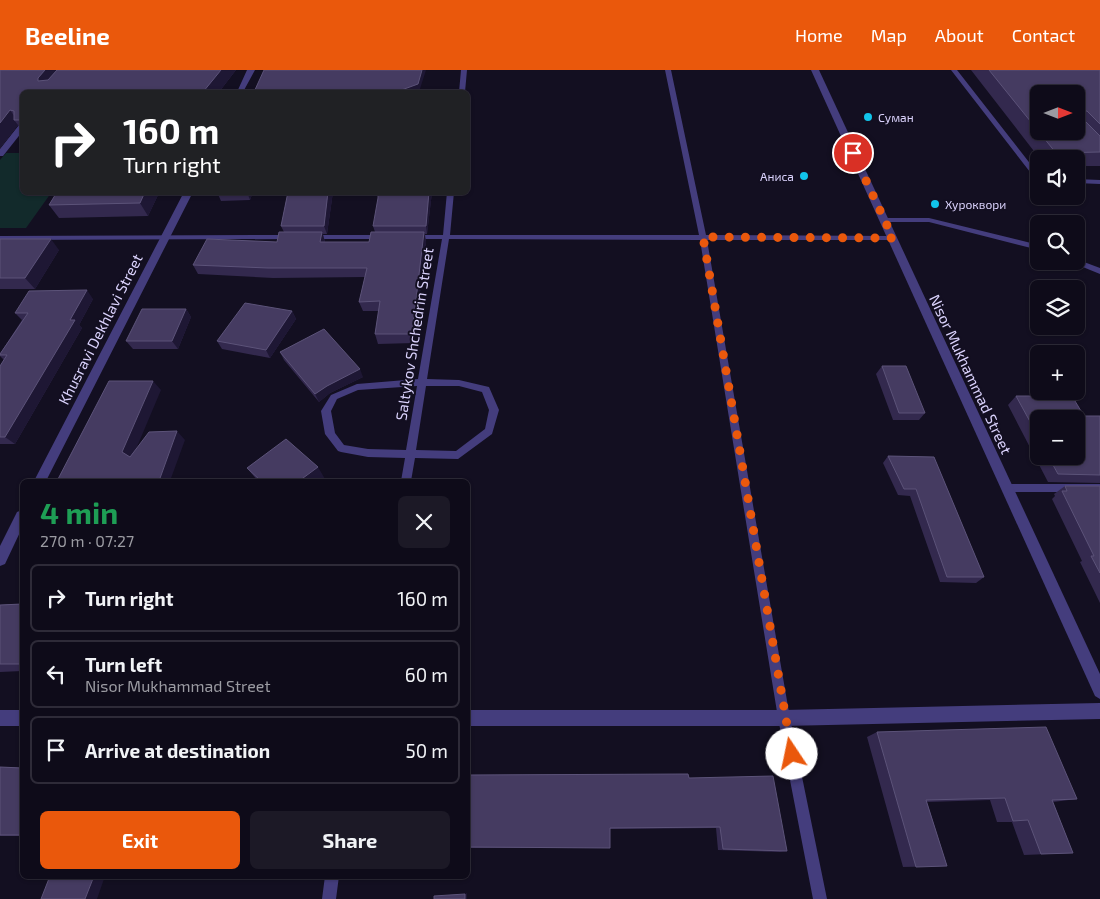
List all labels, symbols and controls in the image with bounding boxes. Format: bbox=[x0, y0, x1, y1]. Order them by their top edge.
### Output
text: Beeline bbox=[25, 21, 110, 50]
text: Home bbox=[795, 24, 843, 46]
text: Map bbox=[871, 24, 907, 46]
text: About bbox=[935, 24, 984, 46]
text: Contact bbox=[1012, 24, 1075, 46]
north arrow bbox=[1030, 85, 1085, 140]
map controls bbox=[1030, 85, 1085, 465]
text: 160 m bbox=[123, 109, 219, 151]
icon: right bbox=[40, 110, 105, 175]
place label: Суман bbox=[878, 110, 914, 125]
marker: Суман bbox=[862, 111, 874, 123]
pin bbox=[832, 132, 874, 174]
icon: arrive bbox=[839, 139, 867, 167]
button: sound bbox=[1030, 150, 1085, 205]
text: Turn right bbox=[123, 151, 221, 177]
place label: Аниса bbox=[760, 169, 794, 183]
marker: Аниса bbox=[798, 170, 810, 182]
place label: Хуроквори bbox=[945, 197, 1006, 212]
marker: Хуроквори bbox=[929, 198, 941, 210]
button: search bbox=[1030, 215, 1085, 270]
street label: Saltykov Shchedrin Street bbox=[391, 246, 437, 422]
street label: Khusravi Dekhlavi Street bbox=[54, 250, 146, 407]
button: layers bbox=[1030, 280, 1085, 335]
street label: Nisor Mukhammad Street bbox=[926, 291, 1016, 457]
button: + bbox=[1030, 345, 1085, 400]
button: − bbox=[1030, 410, 1085, 465]
text: 4 min bbox=[40, 494, 118, 530]
button: close bbox=[398, 496, 450, 548]
text: 270 m · 07:27 bbox=[40, 531, 134, 550]
icon: right bbox=[42, 584, 70, 612]
text: Turn right bbox=[85, 587, 173, 610]
text: 160 m bbox=[397, 587, 448, 610]
text: Turn left bbox=[85, 653, 162, 676]
icon: left bbox=[42, 660, 70, 688]
text: 60 m bbox=[405, 663, 448, 686]
text: Nisor Mukhammad Street bbox=[85, 676, 271, 695]
position arrow bbox=[765, 727, 817, 779]
icon: arrive bbox=[42, 736, 70, 764]
text: Arrive at destination bbox=[85, 739, 270, 762]
text: 50 m bbox=[405, 739, 448, 762]
button: Exit bbox=[40, 811, 240, 869]
button: Share bbox=[250, 811, 450, 869]

